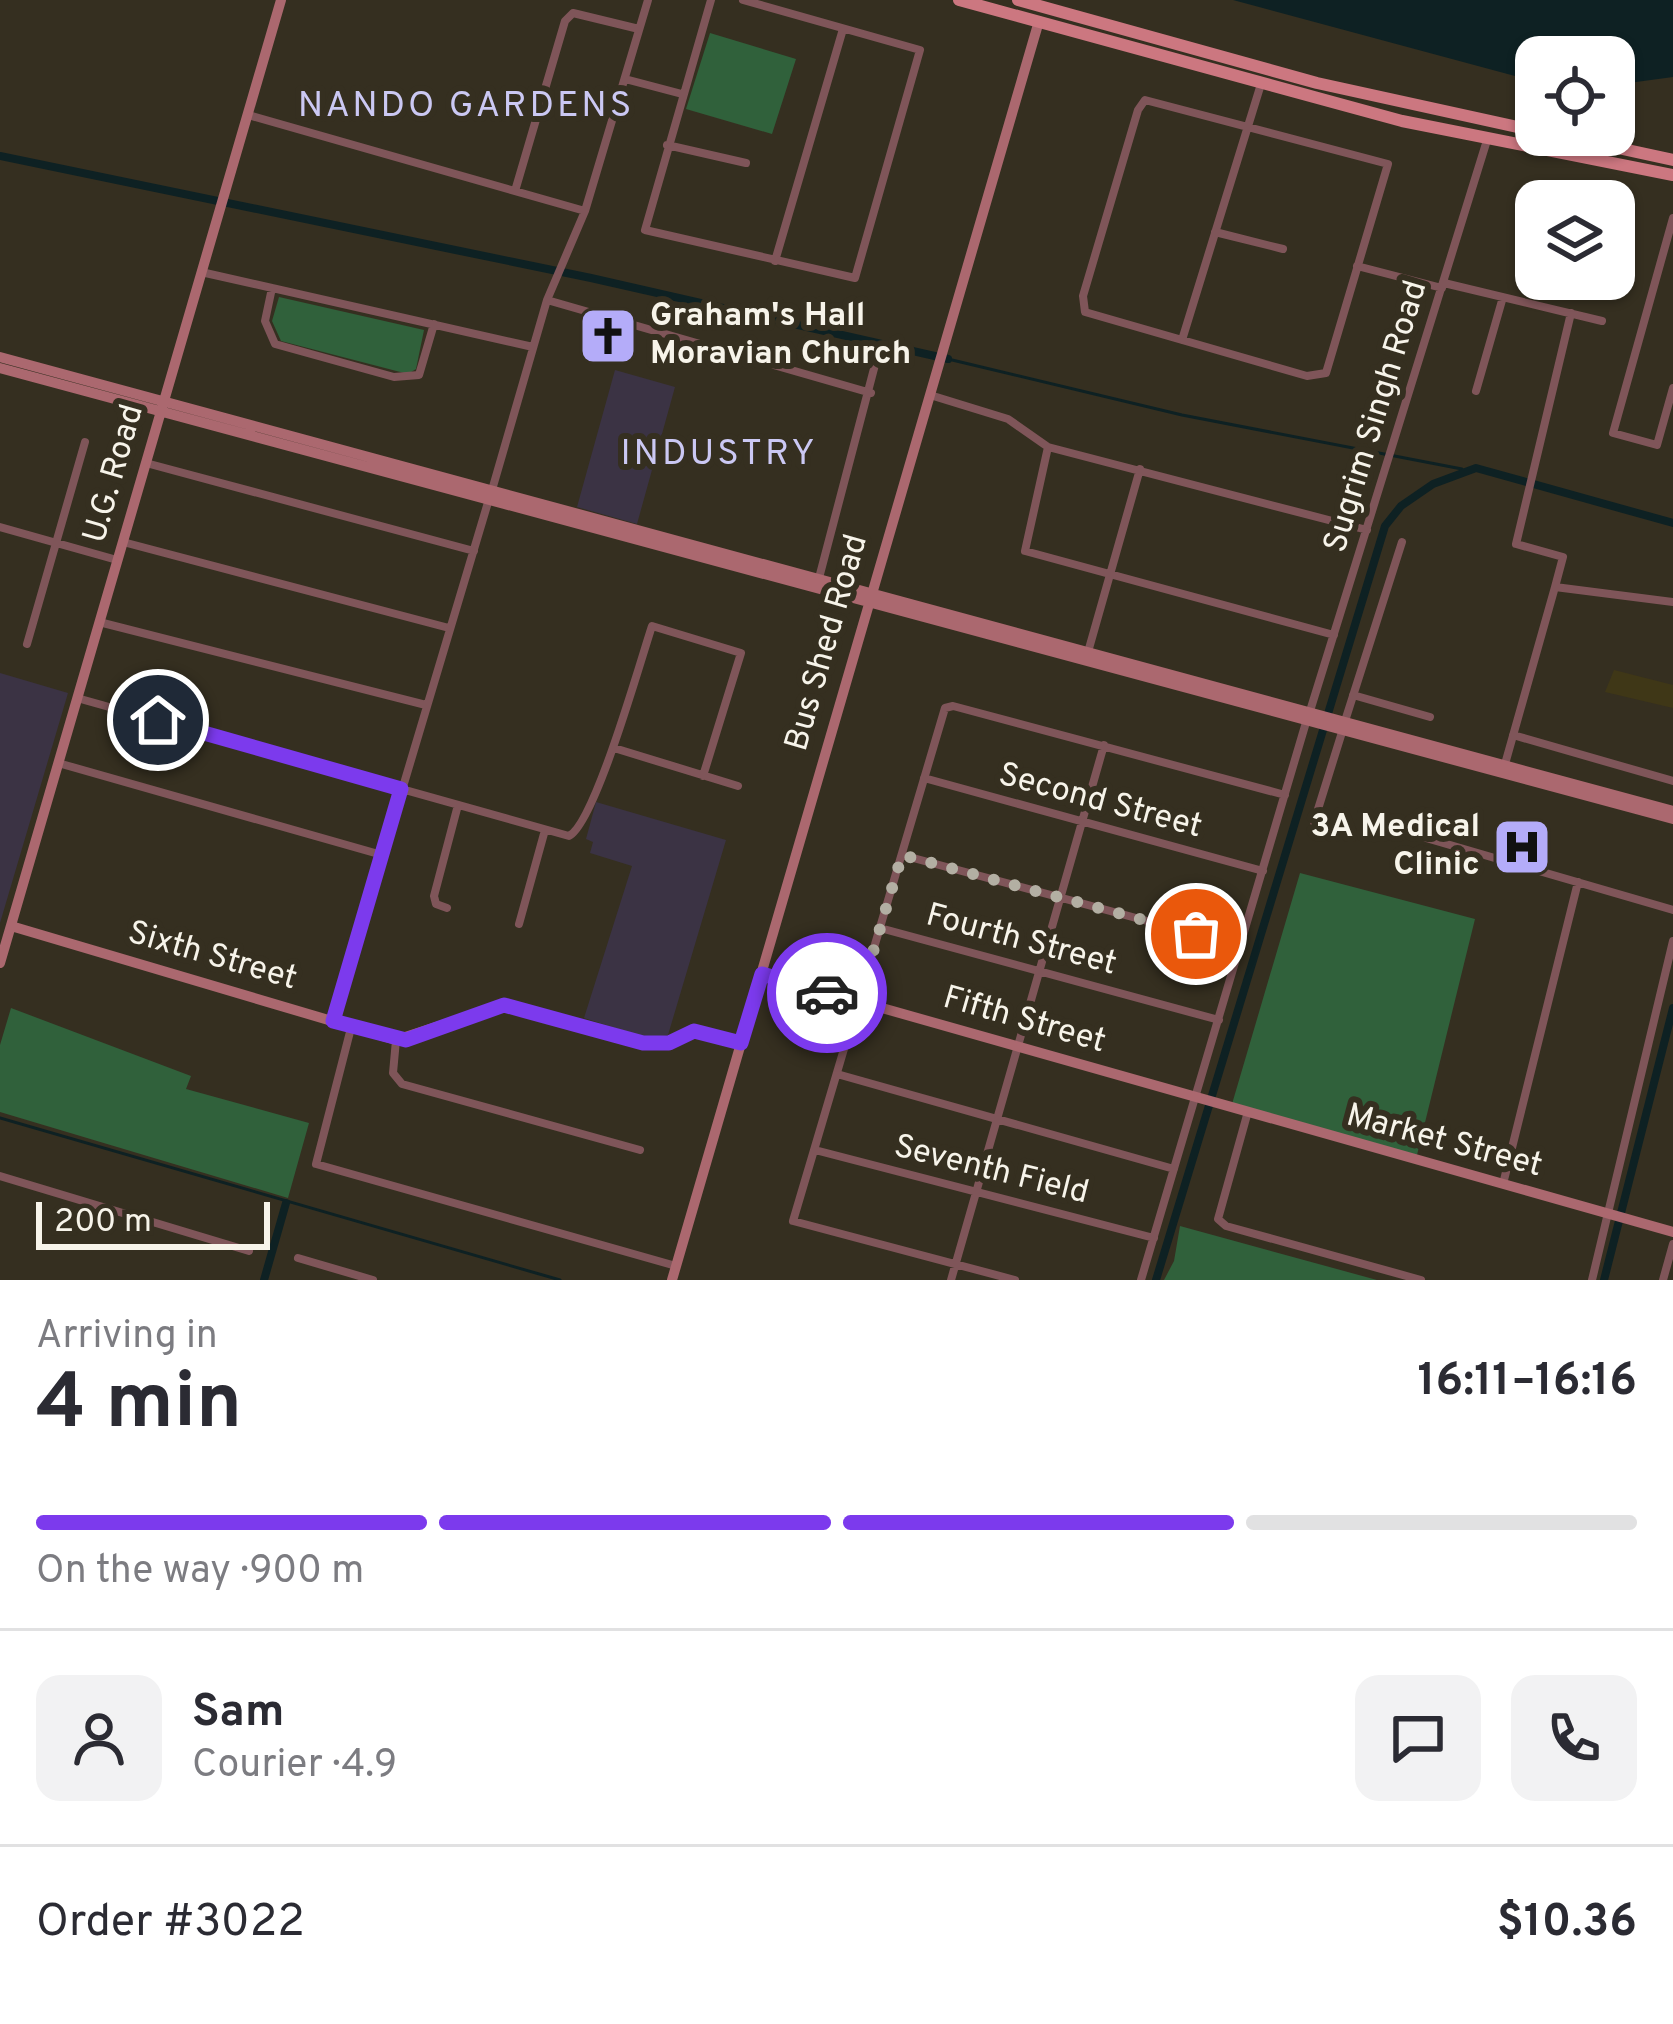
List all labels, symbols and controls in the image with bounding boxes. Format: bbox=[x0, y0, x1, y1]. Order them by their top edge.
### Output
map controls bbox=[1515, 36, 1635, 300]
button: locate bbox=[1515, 36, 1635, 156]
district label: NANDO GARDENS bbox=[298, 84, 634, 130]
button: layers bbox=[1515, 180, 1635, 300]
street label: Sugrim Singh Road bbox=[1316, 276, 1438, 558]
place label: Graham's Hall Moravian Church bbox=[650, 296, 911, 376]
church icon: Graham's Hall Moravian Church bbox=[577, 305, 639, 367]
street label: U.G. Road bbox=[75, 400, 155, 548]
district label: INDUSTRY bbox=[621, 432, 817, 478]
street label: Bus Shed Road bbox=[777, 530, 879, 756]
pin bbox=[107, 669, 209, 771]
icon: home bbox=[125, 687, 191, 753]
street label: Second Street bbox=[994, 755, 1206, 849]
place label: 3A Medical Clinic bbox=[1311, 807, 1480, 887]
hospital icon: 3A Medical Clinic bbox=[1491, 816, 1553, 878]
pin bbox=[1145, 883, 1247, 985]
street label: Fourth Street bbox=[921, 895, 1121, 987]
icon: bag bbox=[1163, 901, 1229, 967]
street label: Sixth Street bbox=[123, 913, 301, 1001]
courier bbox=[767, 933, 887, 1053]
icon: car bbox=[794, 960, 860, 1026]
street label: Fifth Street bbox=[938, 978, 1110, 1064]
street label: Market Street bbox=[1341, 1096, 1547, 1188]
street label: Seventh Field bbox=[889, 1127, 1093, 1215]
scale bar bbox=[36, 1196, 270, 1249]
text: 200 m bbox=[54, 1202, 152, 1244]
text: Arriving in bbox=[36, 1313, 218, 1362]
text: 16:11–16:16 bbox=[1418, 1354, 1637, 1411]
text: 4 min bbox=[36, 1357, 242, 1456]
text: On the way · 900 m bbox=[36, 1548, 364, 1597]
button: person bbox=[36, 1675, 162, 1801]
button: chat bbox=[1355, 1675, 1481, 1801]
button: phone bbox=[1511, 1675, 1637, 1801]
text: Sam bbox=[192, 1685, 284, 1742]
text: Courier · 4.9 bbox=[192, 1742, 397, 1791]
text: Order #3022 bbox=[36, 1895, 305, 1952]
text: $10.36 bbox=[1497, 1895, 1637, 1952]

